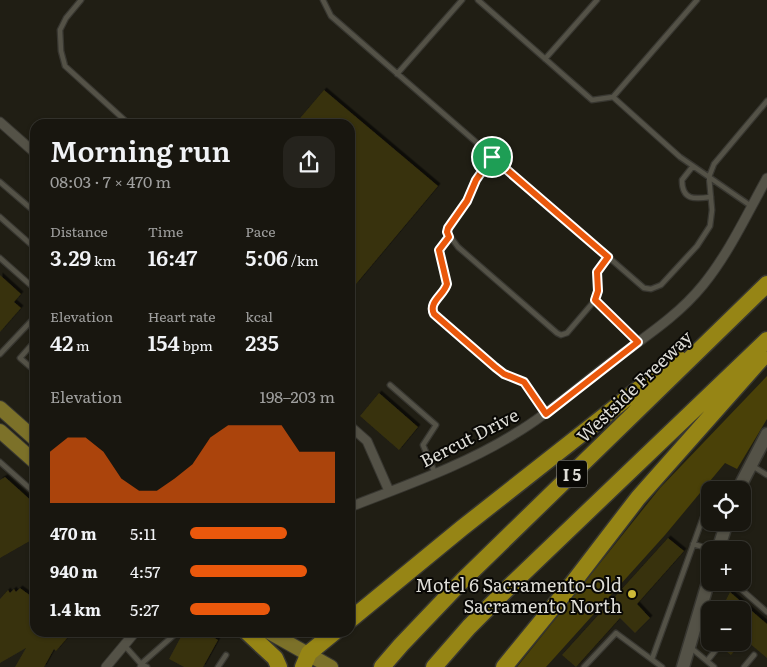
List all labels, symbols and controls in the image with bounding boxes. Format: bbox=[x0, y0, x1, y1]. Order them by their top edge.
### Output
text: Morning run bbox=[50, 129, 231, 171]
button: share bbox=[283, 136, 335, 188]
pin bbox=[471, 136, 513, 178]
icon: arrive bbox=[478, 143, 506, 171]
text: 08:03 · 7 × 470 m bbox=[50, 169, 171, 193]
text: Distance bbox=[50, 221, 108, 241]
text: Time bbox=[148, 221, 183, 241]
text: Pace bbox=[245, 221, 275, 241]
text: 3.29 bbox=[50, 241, 91, 272]
text: 16:47 bbox=[148, 241, 197, 272]
text: 5:06 bbox=[245, 241, 288, 272]
text: km bbox=[91, 250, 116, 270]
text: /km bbox=[288, 250, 319, 270]
text: Elevation bbox=[50, 306, 113, 326]
text: Heart rate bbox=[148, 306, 216, 326]
text: kcal bbox=[245, 306, 273, 326]
street label: Westside Freeway bbox=[570, 323, 698, 448]
text: 42 bbox=[50, 326, 73, 357]
text: 154 bbox=[148, 326, 180, 357]
text: 235 bbox=[245, 326, 279, 357]
text: m bbox=[73, 335, 90, 355]
text: bpm bbox=[180, 335, 213, 355]
text: Elevation bbox=[50, 384, 122, 408]
text: 198–203 m bbox=[259, 384, 335, 408]
street label: Bercut Drive bbox=[415, 401, 523, 473]
road number: I 5 bbox=[557, 460, 587, 488]
map controls bbox=[701, 481, 751, 651]
button: locate bbox=[701, 481, 751, 531]
text: 470 m bbox=[50, 521, 97, 545]
text: 5:11 bbox=[130, 521, 156, 545]
button: + bbox=[701, 541, 751, 591]
text: 940 m bbox=[50, 559, 98, 583]
text: 4:57 bbox=[130, 559, 160, 583]
place label: Motel 6 Sacramento-Old Sacramento North bbox=[415, 571, 622, 619]
marker: Motel 6 Sacramento-Old Sacramento North bbox=[626, 588, 638, 600]
text: 1.4 km bbox=[50, 597, 101, 621]
text: 5:27 bbox=[130, 597, 159, 621]
button: − bbox=[701, 601, 751, 651]

